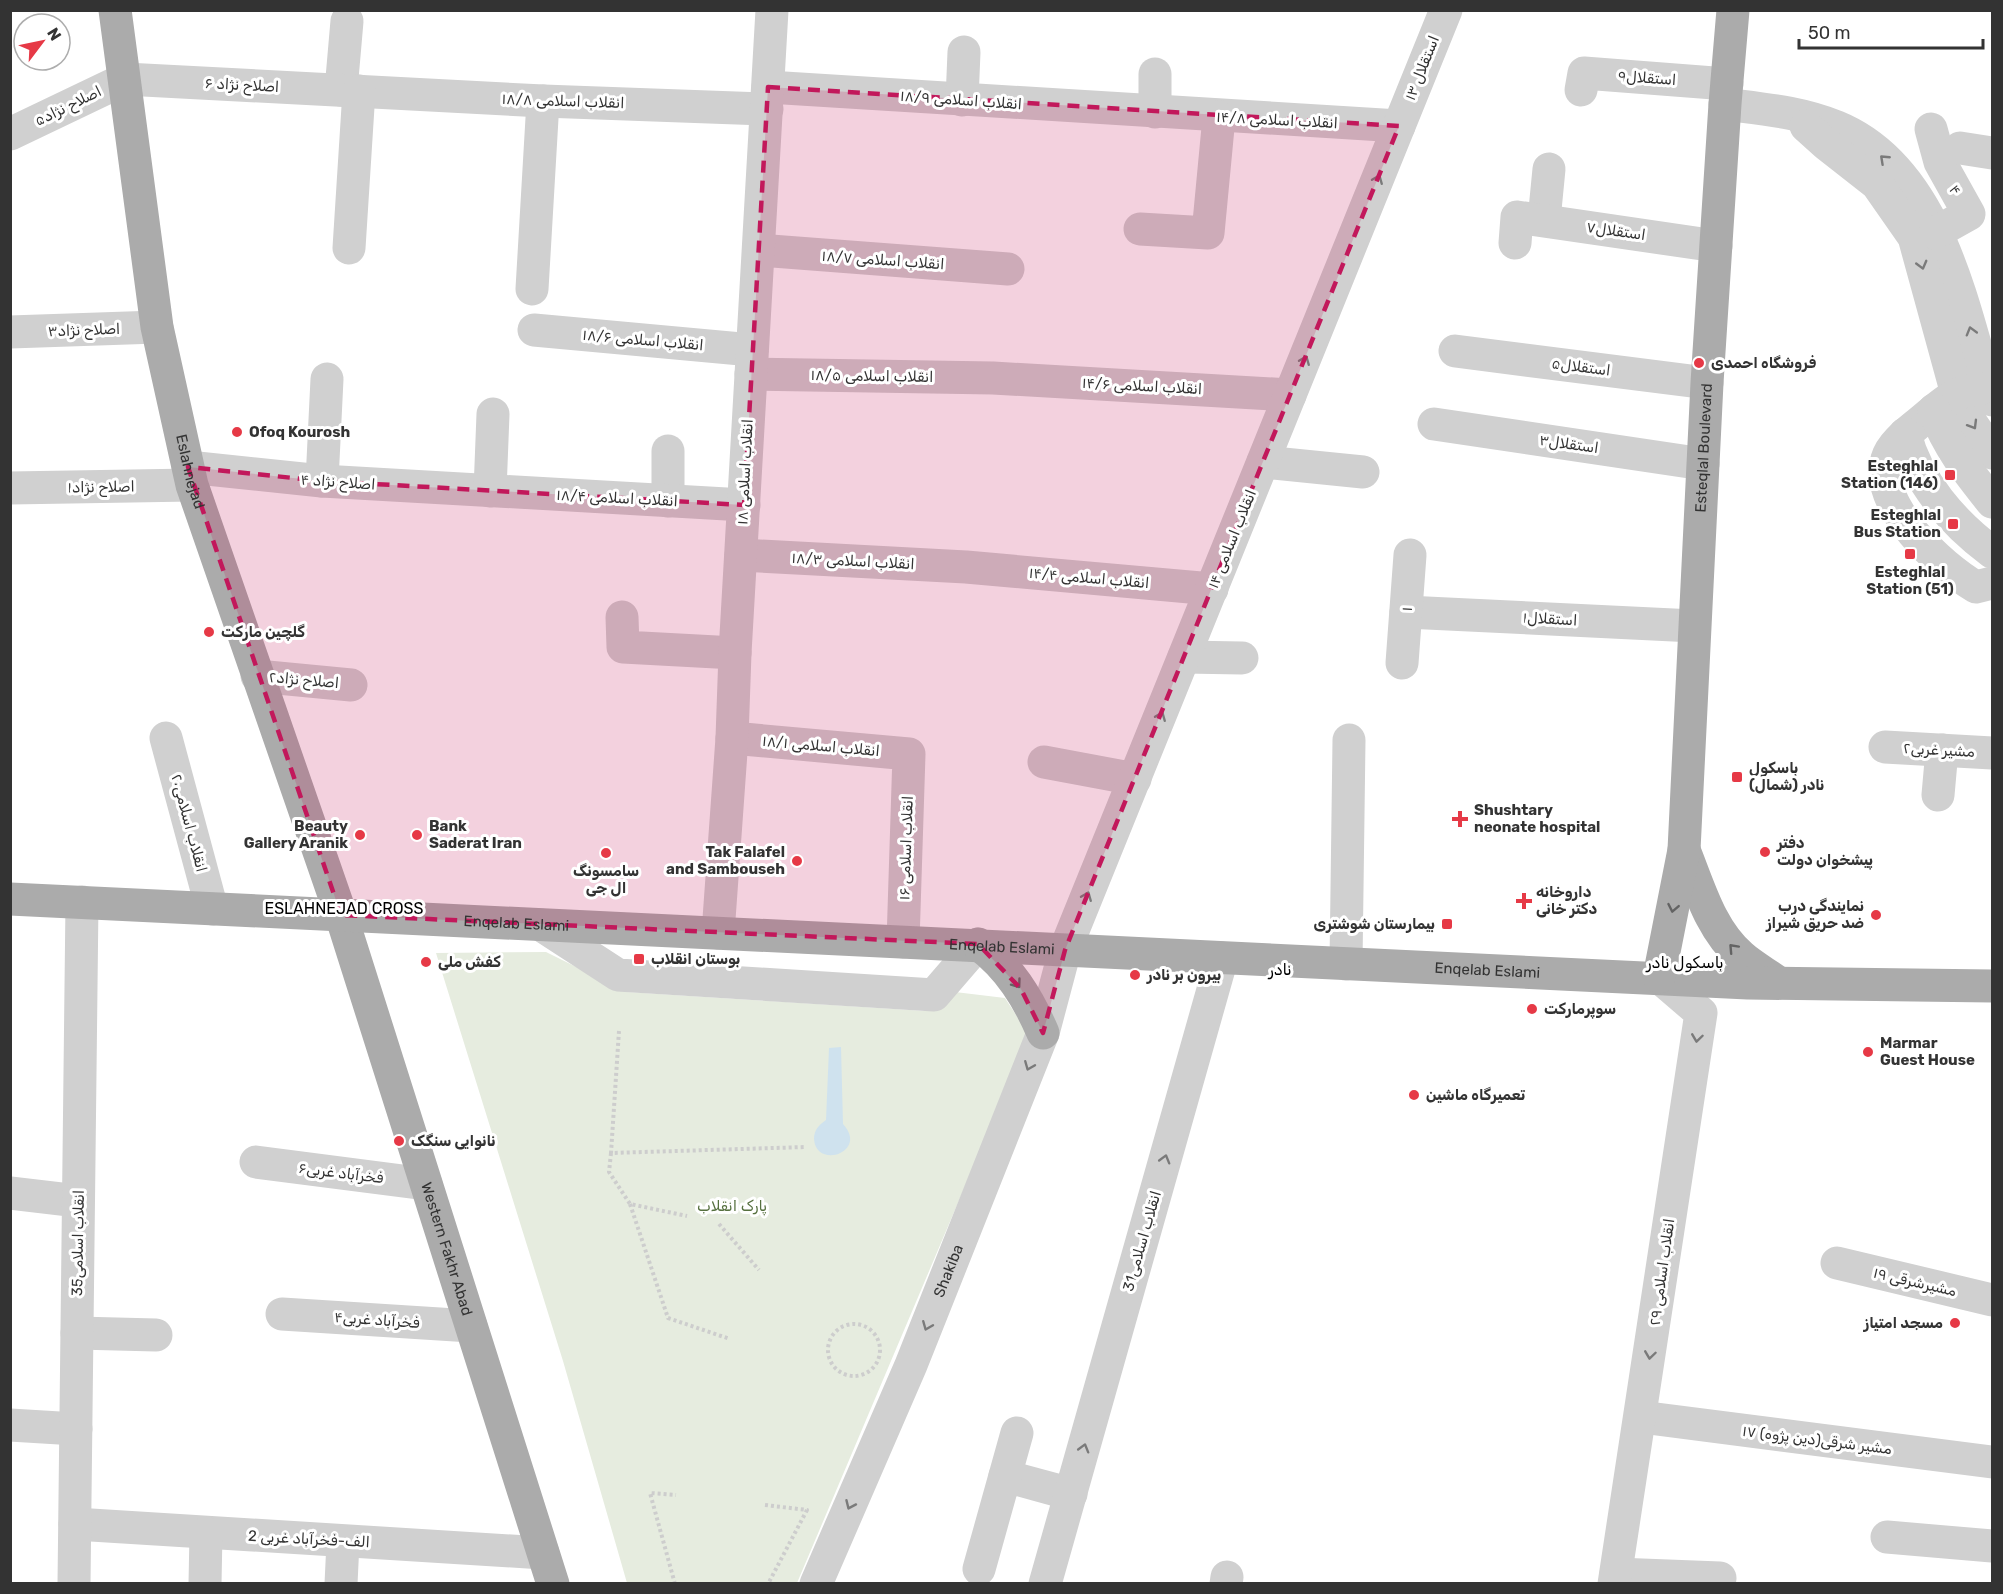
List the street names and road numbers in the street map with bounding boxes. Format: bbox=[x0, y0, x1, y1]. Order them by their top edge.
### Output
street label: ۱۳ استقلال bbox=[1401, 33, 1443, 103]
street label: استقلال۹ bbox=[1617, 67, 1677, 89]
street label: ۶ اصلاح نژاد bbox=[204, 74, 280, 98]
street label: اصلاح نژاد۵ bbox=[32, 82, 105, 132]
street label: ۱۸/۹ انقلاب اسلامی bbox=[899, 87, 1023, 113]
street label: ۱۸/۸ انقلاب اسلامی bbox=[501, 90, 625, 112]
street label: ۱۴/۸ انقلاب اسلامی bbox=[1216, 108, 1338, 132]
street label: ۴ bbox=[1945, 182, 1965, 198]
street label: استقلال۷ bbox=[1585, 218, 1647, 244]
street label: ۱۸/۷ انقلاب اسلامی bbox=[821, 247, 945, 273]
street label: اصلاح نژاد۳ bbox=[47, 320, 121, 342]
street label: ۱۸/۶ انقلاب اسلامی bbox=[582, 326, 704, 354]
street label: استقلال۵ bbox=[1550, 354, 1612, 380]
street label: ۱۸/۵ انقلاب اسلامی bbox=[810, 366, 934, 386]
street label: ۱۴/۶ انقلاب اسلامی bbox=[1081, 374, 1203, 398]
street label: Esteqlal Boulevard bbox=[1692, 383, 1716, 513]
street label: ۱۸ انقلاب اسلامی bbox=[733, 419, 757, 525]
street label: استقلال۳ bbox=[1538, 431, 1600, 457]
street label: Eslahnejad bbox=[172, 432, 209, 511]
street label: ۴ اصلاح نژاد bbox=[300, 470, 376, 496]
street label: اصلاح نژاد۱ bbox=[67, 477, 135, 499]
street label: ۱۸/۴ انقلاب اسلامی bbox=[556, 486, 678, 510]
street label: ۱۴ انقلاب اسلامی bbox=[1204, 487, 1260, 591]
street label: ۱۸/۳ انقلاب اسلامی bbox=[791, 549, 915, 573]
street label: ۱۴/۴ انقلاب اسلامی bbox=[1028, 564, 1150, 592]
street label: ۱ bbox=[1398, 606, 1416, 612]
street label: استقلال۱ bbox=[1522, 609, 1578, 629]
street label: اصلاح نژاد۲ bbox=[268, 668, 340, 694]
street label: ۱۸/۱ انقلاب اسلامی bbox=[761, 732, 881, 760]
street label: ۲مشیر غربی bbox=[1903, 739, 1975, 761]
street label: انقلاب اسلامی۲۰ bbox=[167, 772, 211, 874]
street label: ۱۶ انقلاب اسلامی bbox=[895, 795, 917, 901]
street label: Enqelab Eslami bbox=[463, 912, 570, 935]
street label: Enqelab Eslami bbox=[949, 935, 1055, 958]
street label: Enqelab Eslami bbox=[1434, 959, 1541, 982]
street label: ۶فخرآباد غربی bbox=[298, 1159, 384, 1187]
street label: Western Fakhr Abad bbox=[417, 1180, 476, 1318]
street label: 31انقلاب اسلامی bbox=[1119, 1189, 1165, 1293]
street label: 35انقلاب اسلامی bbox=[68, 1190, 88, 1296]
street label: انقلاب اسلامی ۲۹ bbox=[1646, 1217, 1678, 1327]
street label: Shakiba bbox=[930, 1242, 967, 1300]
street label: مشیرشرقی ۱۹ bbox=[1872, 1264, 1958, 1300]
street label: ۴فخرآباد غربی bbox=[334, 1308, 420, 1332]
street label: ۱۷ مشیر شرقی(دین پژوه) bbox=[1741, 1422, 1893, 1459]
street label: 2 الف-فخرآباد غربی bbox=[248, 1527, 370, 1551]

